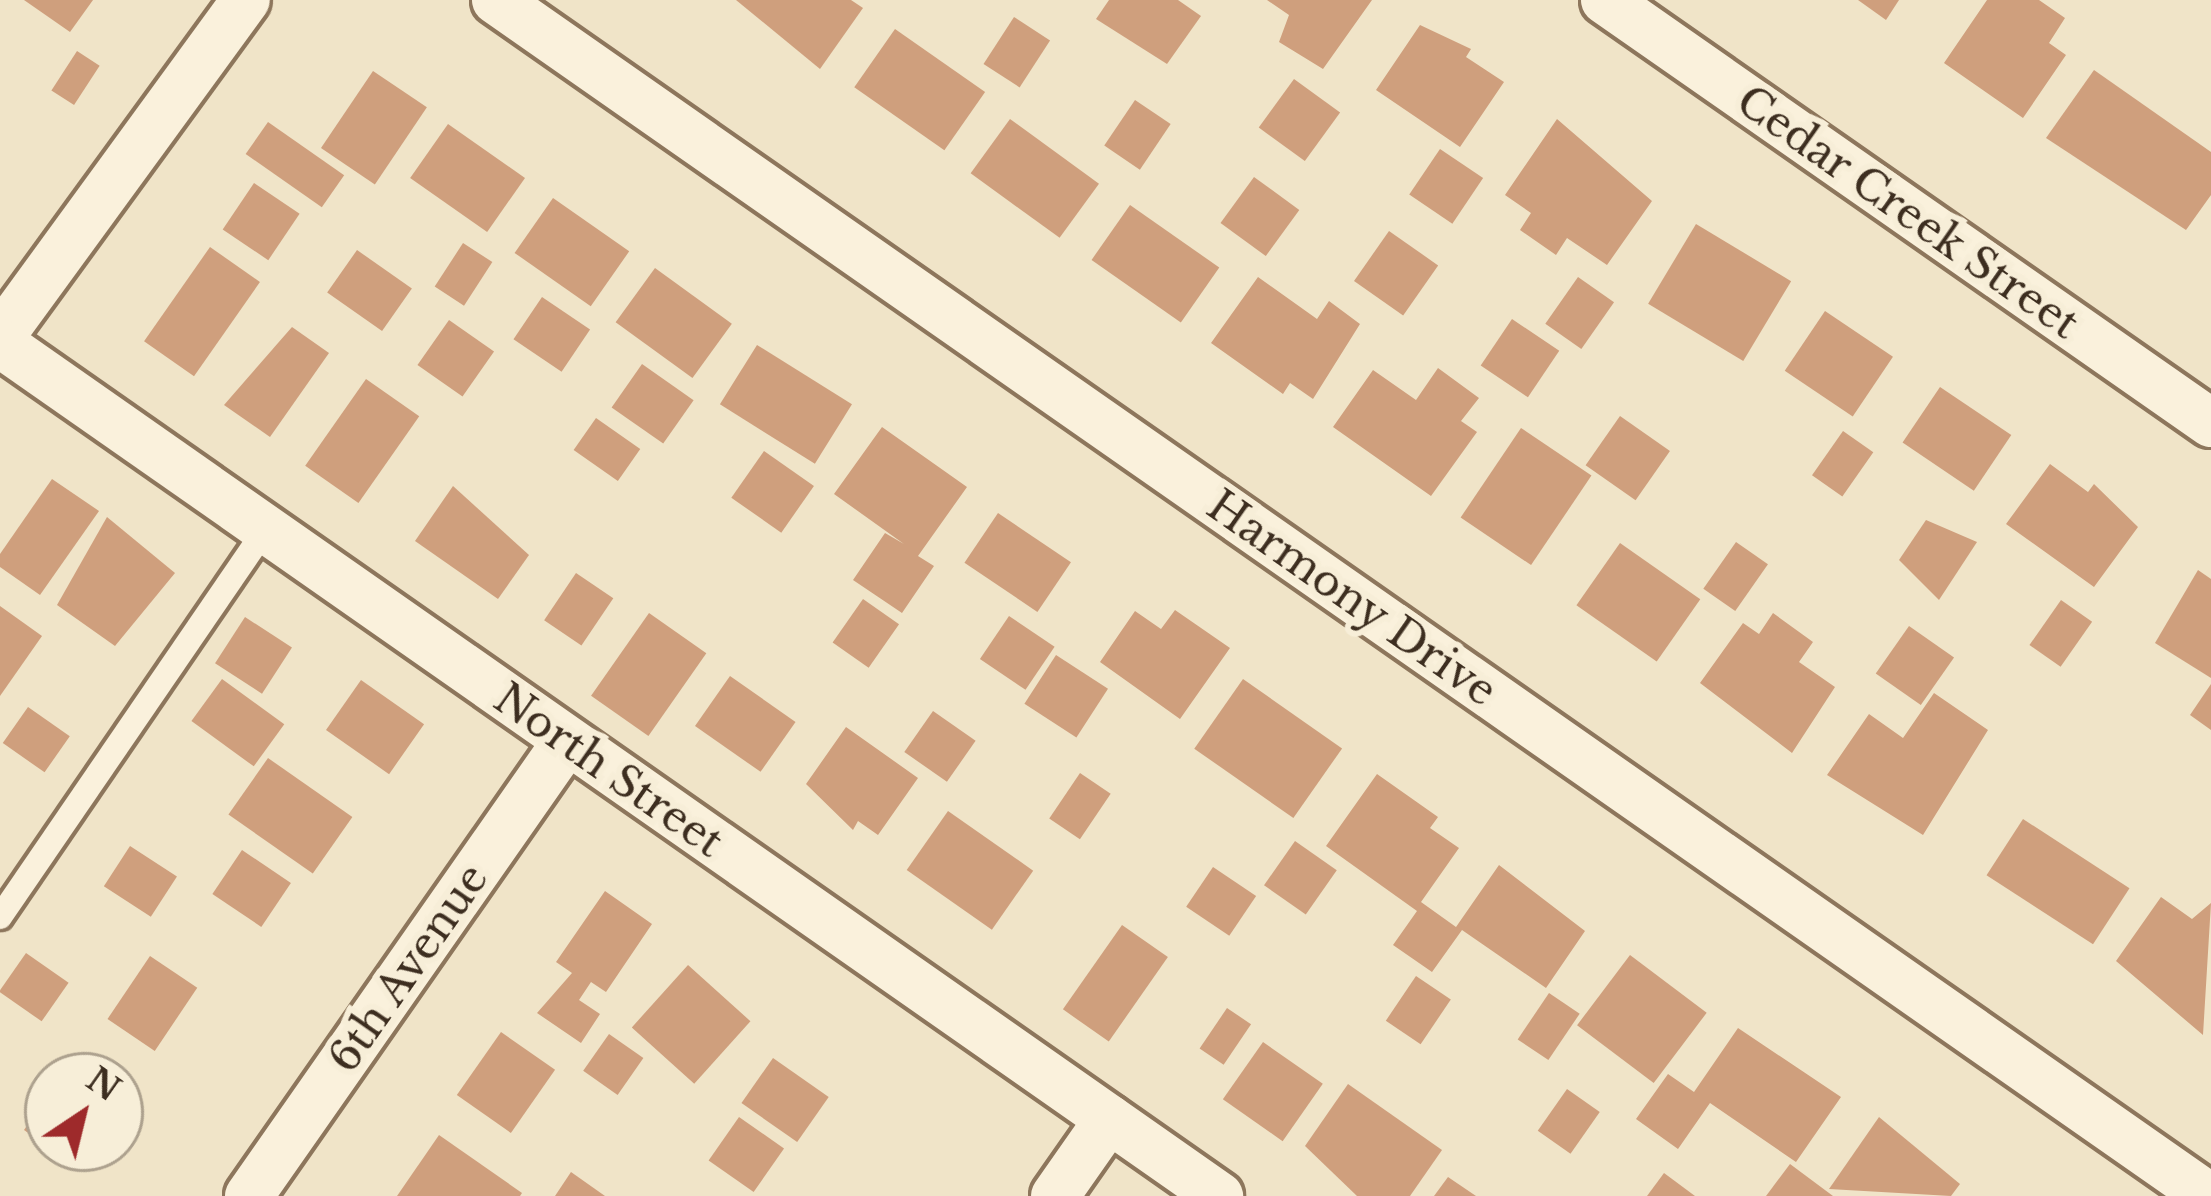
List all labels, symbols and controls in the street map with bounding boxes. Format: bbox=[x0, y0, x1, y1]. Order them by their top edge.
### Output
street label: Cedar Creek Street bbox=[1727, 75, 2089, 349]
street label: Harmony Drive bbox=[1198, 479, 1506, 717]
street label: North Street bbox=[485, 673, 733, 867]
street label: 6th Avenue bbox=[317, 854, 499, 1082]
north arrow bbox=[24, 1052, 144, 1172]
text: N bbox=[79, 1059, 128, 1110]

